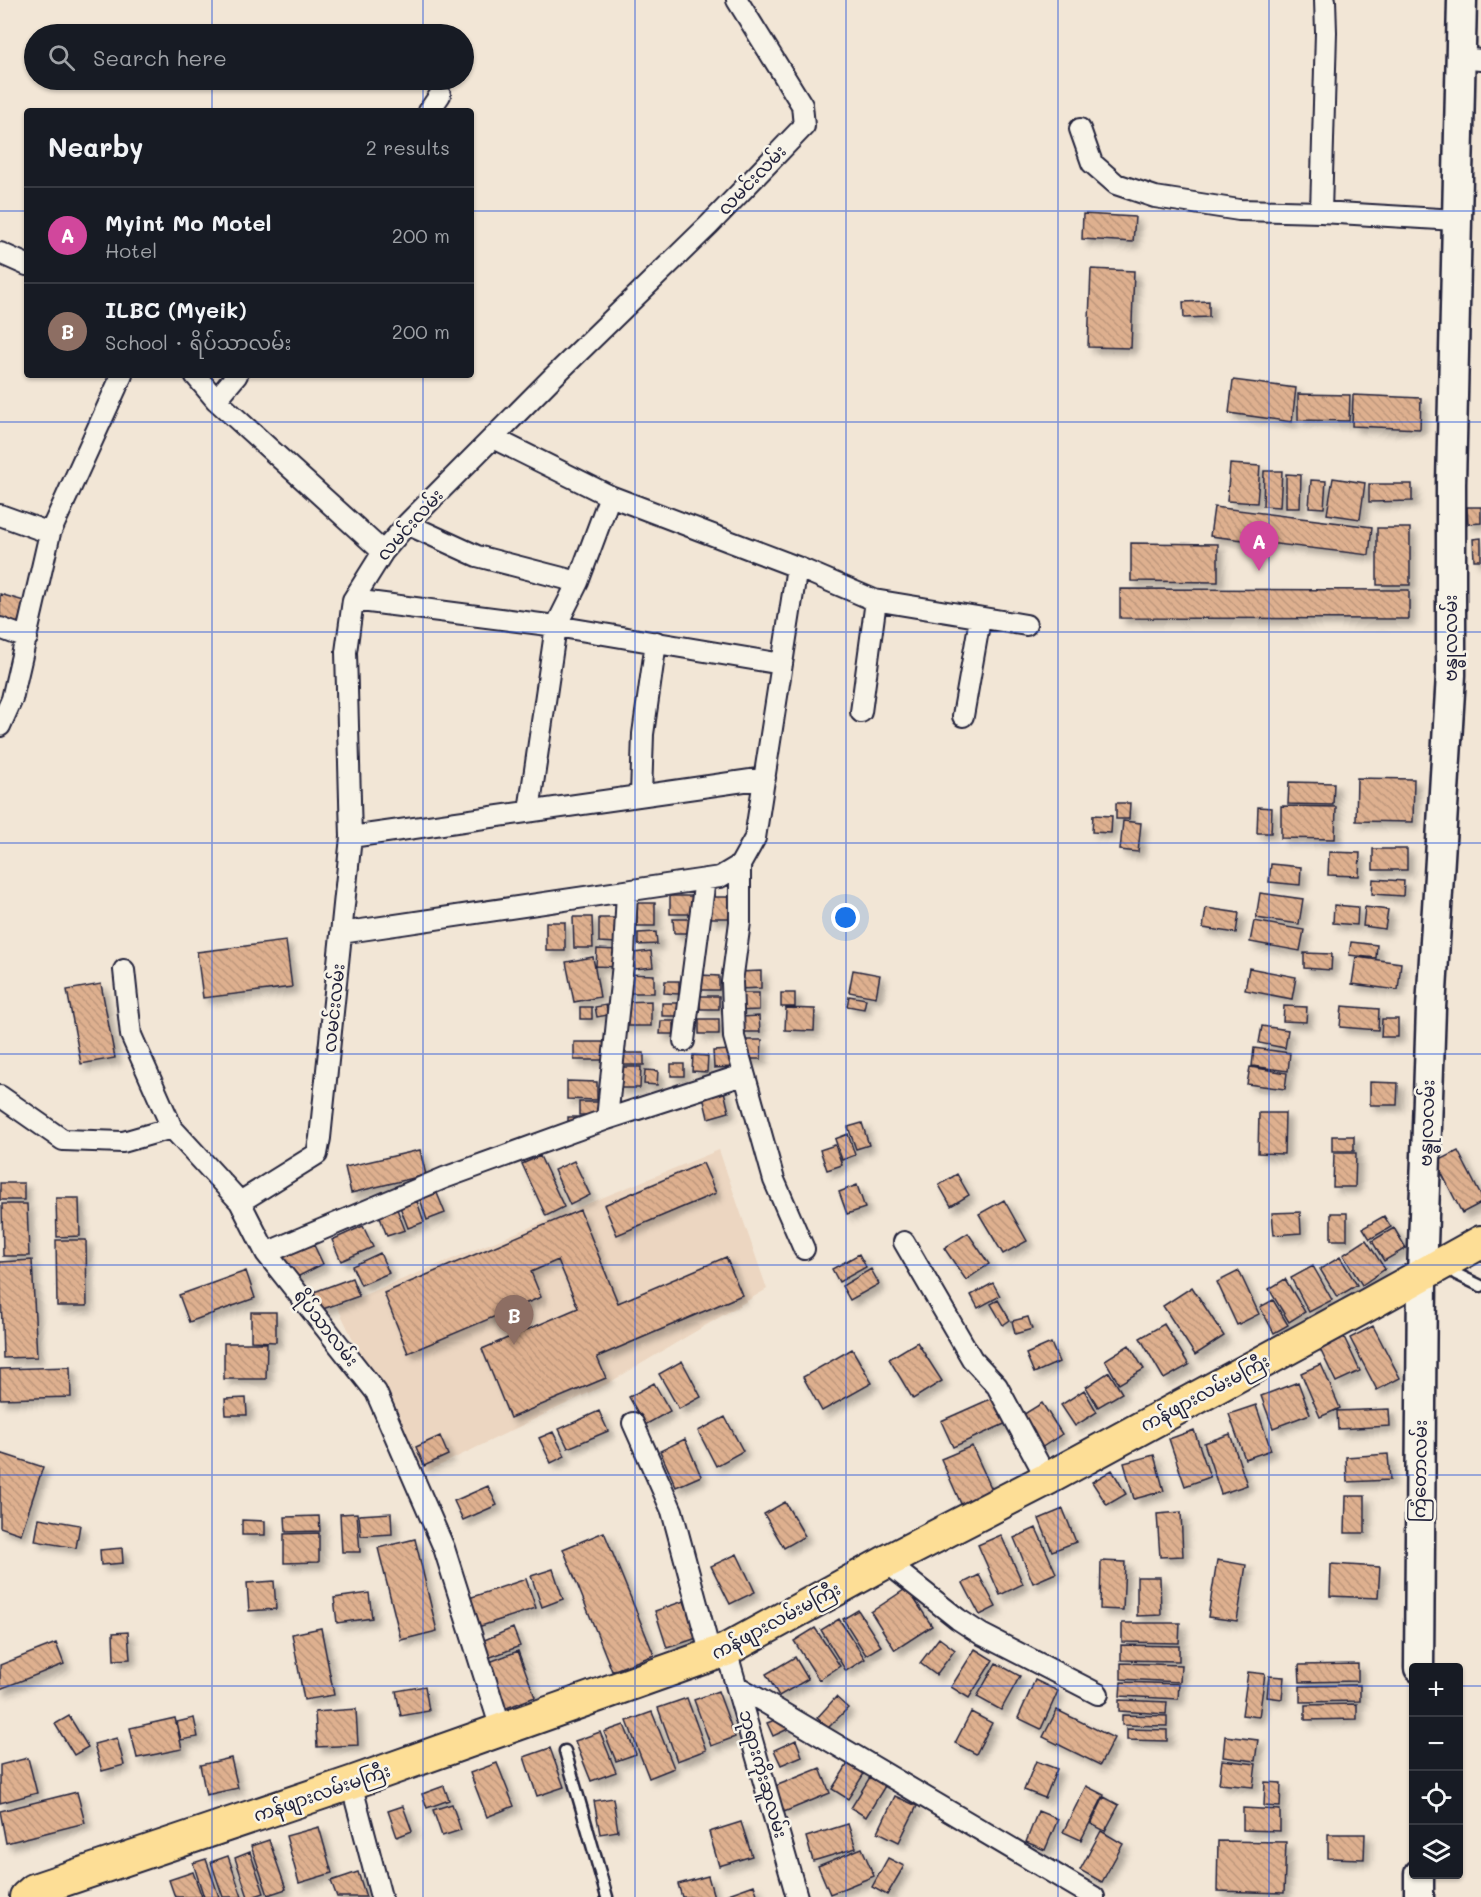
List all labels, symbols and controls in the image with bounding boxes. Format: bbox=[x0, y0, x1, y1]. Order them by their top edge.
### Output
search box bbox=[24, 24, 474, 90]
icon: search bbox=[45, 41, 78, 74]
text: Search here bbox=[93, 43, 227, 72]
text: Nearby bbox=[48, 130, 143, 164]
text: 2 results bbox=[366, 134, 450, 160]
street label: လမင်းလမ်း bbox=[712, 139, 791, 220]
text: Myint Mo Motel bbox=[105, 208, 272, 237]
text: A bbox=[61, 222, 74, 248]
text: 200 m bbox=[392, 222, 450, 248]
text: Hotel bbox=[105, 237, 157, 263]
text: ILBC (Myeik) bbox=[105, 295, 247, 324]
text: B bbox=[61, 318, 74, 344]
text: 200 m bbox=[392, 318, 450, 344]
text: School · ရိပ်သာလမ်း bbox=[105, 329, 291, 355]
street label: လမင်းလမ်း bbox=[371, 483, 448, 565]
pin: A bbox=[1240, 522, 1278, 571]
street label: ဗန္ဓုလလမ်း bbox=[1438, 594, 1466, 682]
your location bbox=[831, 903, 860, 932]
street label: လမင်းလမ်း bbox=[316, 962, 350, 1053]
street label: ဗန္ဓုလလမ်း bbox=[1412, 1079, 1444, 1167]
street label: ရိပ်သာလမ်း bbox=[286, 1283, 365, 1373]
pin: B bbox=[494, 1296, 534, 1345]
street label: ကန်ဖျားလမ်းမကြီး bbox=[1135, 1347, 1275, 1440]
street label: ကြံတောလမ်း bbox=[1406, 1419, 1436, 1523]
street label: ကန်ဖျားလမ်းမကြီး bbox=[706, 1575, 846, 1668]
map controls bbox=[1409, 1663, 1463, 1879]
button: + bbox=[1409, 1663, 1463, 1717]
street label: ဘုရားကိုးဆူလမ်း bbox=[730, 1706, 795, 1842]
button: − bbox=[1409, 1717, 1463, 1771]
street label: ကန်ဖျားလမ်းမကြီး bbox=[250, 1756, 395, 1830]
button: locate bbox=[1409, 1771, 1463, 1825]
button: layers bbox=[1409, 1825, 1463, 1879]

